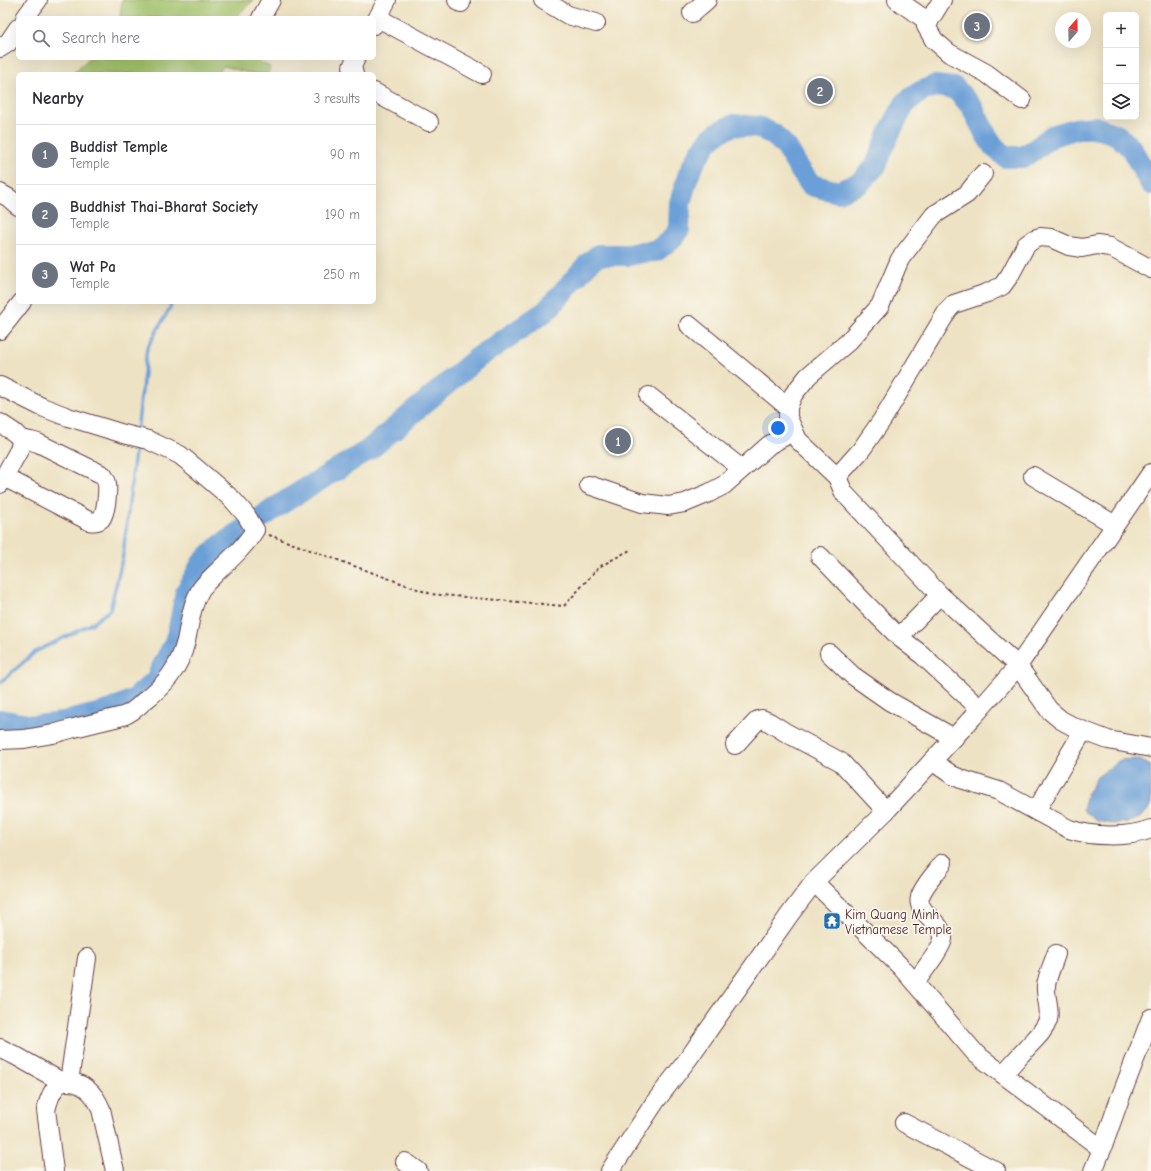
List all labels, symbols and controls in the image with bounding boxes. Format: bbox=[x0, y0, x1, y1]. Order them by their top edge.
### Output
pin: 3 bbox=[964, 11, 990, 41]
north arrow bbox=[1055, 12, 1091, 48]
map controls bbox=[1103, 12, 1139, 120]
button: + bbox=[1103, 12, 1139, 48]
search box bbox=[16, 16, 376, 60]
icon: search bbox=[30, 27, 52, 49]
text: Search here bbox=[62, 29, 140, 47]
button: − bbox=[1103, 48, 1139, 84]
pin: 2 bbox=[807, 76, 833, 106]
button: layers bbox=[1103, 84, 1139, 120]
text: Nearby bbox=[32, 89, 83, 108]
text: 3 results bbox=[314, 91, 360, 106]
text: Buddist Temple bbox=[70, 138, 168, 156]
text: 1 bbox=[42, 147, 48, 162]
text: 90 m bbox=[330, 147, 360, 162]
text: Temple bbox=[70, 156, 109, 171]
text: Buddhist Thai-Bharat Society bbox=[70, 198, 258, 216]
text: 2 bbox=[42, 207, 48, 222]
text: 190 m bbox=[325, 207, 360, 222]
text: Temple bbox=[70, 216, 109, 231]
text: Wat Pa bbox=[70, 258, 116, 276]
text: 3 bbox=[42, 267, 48, 282]
text: 250 m bbox=[323, 267, 360, 282]
text: Temple bbox=[70, 276, 109, 291]
your location bbox=[768, 418, 788, 438]
pin: 1 bbox=[605, 426, 631, 456]
place label: Kim Quang Minh Vietnamese Temple bbox=[845, 907, 952, 937]
temple icon: Kim Quang Minh Vietnamese Temple bbox=[822, 911, 842, 931]

